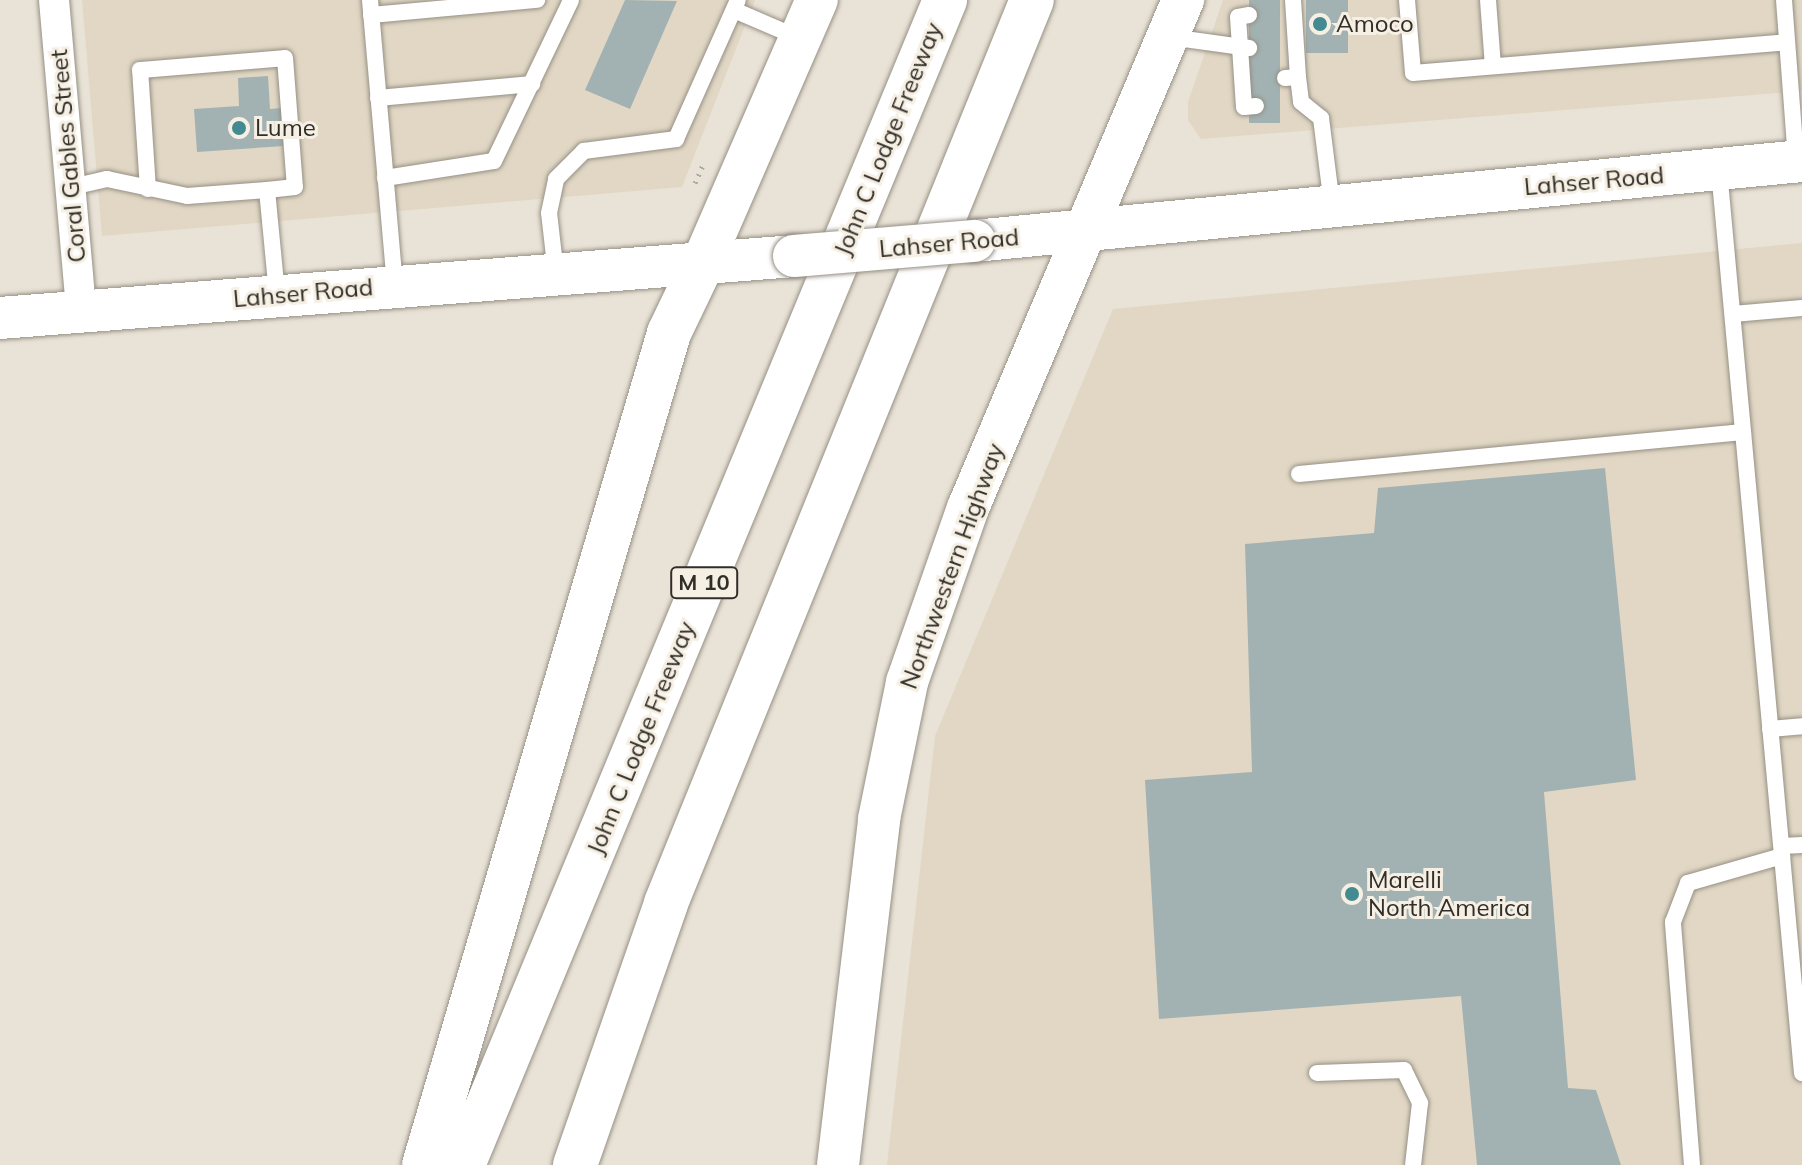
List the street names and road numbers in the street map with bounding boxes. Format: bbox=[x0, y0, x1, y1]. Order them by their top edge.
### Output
street label: John C Lodge Freeway bbox=[828, 18, 948, 260]
street label: Coral Gables Street bbox=[44, 48, 92, 264]
street label: Lahser Road bbox=[1523, 161, 1665, 201]
street label: Lahser Road bbox=[878, 223, 1020, 263]
street label: Lahser Road bbox=[232, 273, 374, 313]
street label: Northwestern Highway bbox=[894, 439, 1010, 693]
road number: M 10 bbox=[670, 565, 738, 601]
street label: John C Lodge Freeway bbox=[581, 617, 701, 859]

